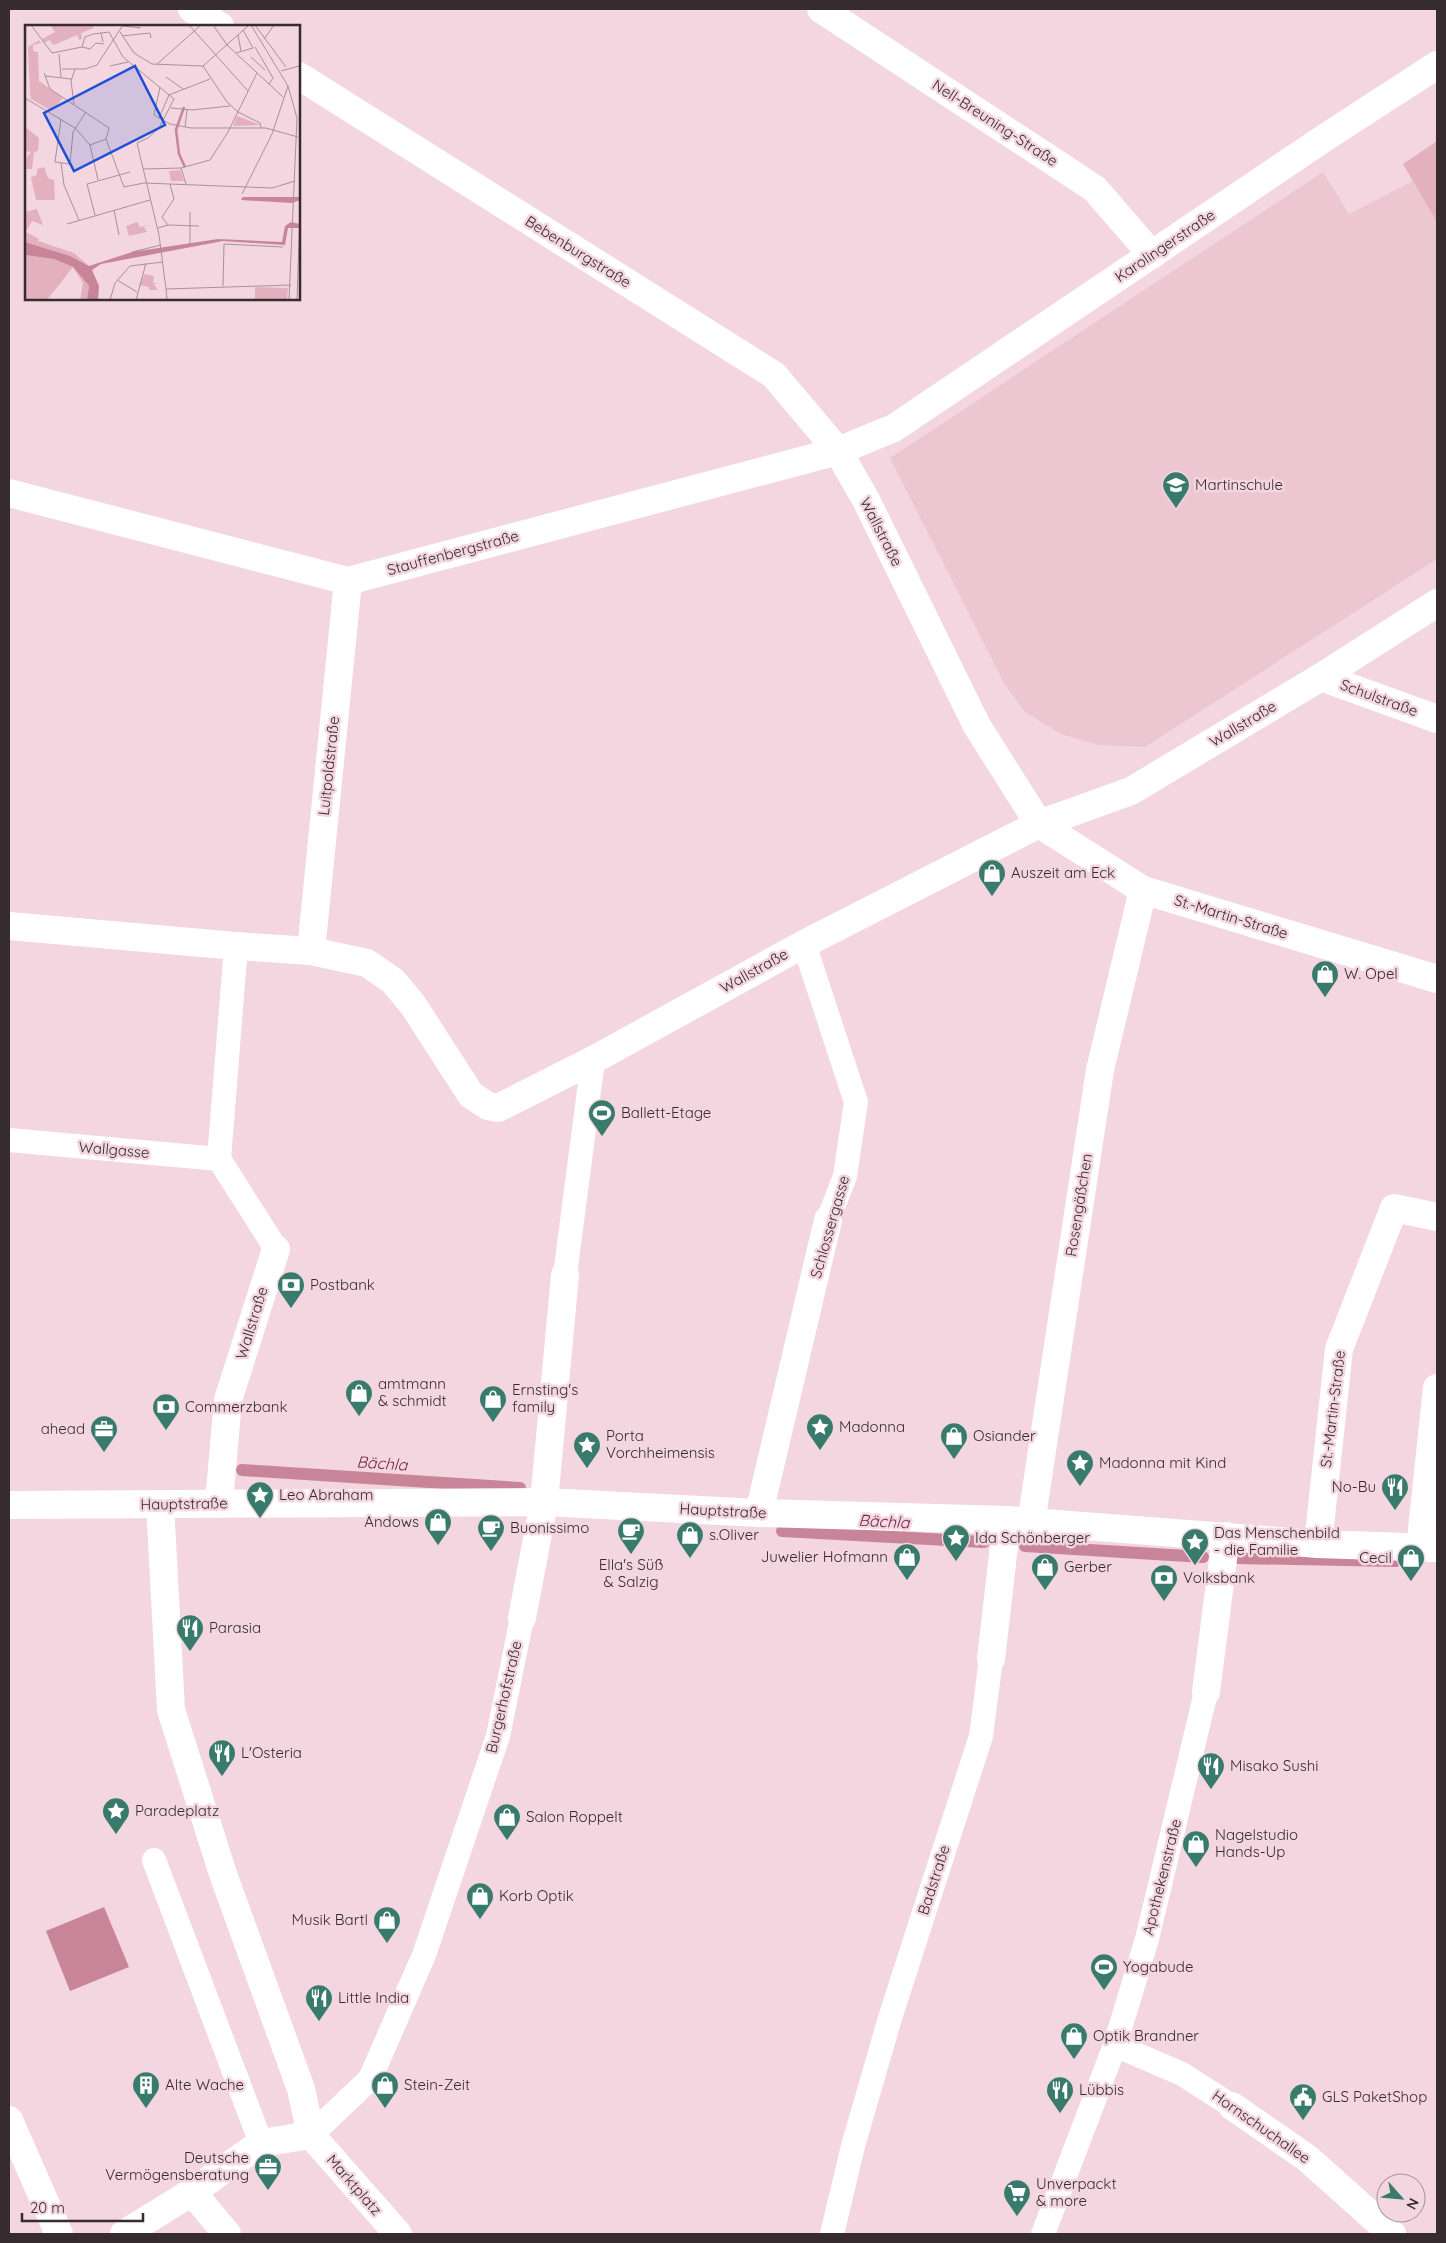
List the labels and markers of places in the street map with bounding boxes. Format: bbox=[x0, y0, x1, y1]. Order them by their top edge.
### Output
school or university icon: Martinschule bbox=[1161, 470, 1191, 509]
place label: Martinschule bbox=[1195, 475, 1283, 494]
shop icon: Auszeit am Eck bbox=[977, 858, 1007, 897]
place label: Auszeit am Eck bbox=[1011, 863, 1115, 882]
shop icon: W. Opel bbox=[1310, 959, 1340, 998]
place label: W. Opel bbox=[1344, 964, 1398, 983]
sports icon: Ballett-Etage bbox=[587, 1098, 617, 1137]
place label: Ballett-Etage bbox=[621, 1103, 711, 1122]
bank icon: Postbank bbox=[276, 1270, 306, 1309]
place label: Postbank bbox=[310, 1275, 375, 1294]
place label: amtmann & schmidt bbox=[378, 1374, 447, 1410]
shop icon: amtmann & schmidt bbox=[344, 1378, 374, 1417]
place label: Ernsting's family bbox=[512, 1380, 578, 1416]
shop icon: Ernsting's family bbox=[478, 1384, 508, 1423]
bank icon: Commerzbank bbox=[151, 1392, 181, 1431]
place label: Commerzbank bbox=[185, 1397, 288, 1416]
place icon: Madonna bbox=[805, 1412, 835, 1451]
office icon: ahead bbox=[89, 1414, 119, 1453]
place label: Madonna bbox=[839, 1417, 905, 1436]
place label: ahead bbox=[41, 1419, 85, 1438]
shop icon: Osiander bbox=[939, 1421, 969, 1460]
place label: Porta Vorchheimensis bbox=[606, 1426, 715, 1462]
place label: Osiander bbox=[973, 1426, 1036, 1445]
place icon: Porta Vorchheimensis bbox=[572, 1430, 602, 1469]
place icon: Madonna mit Kind bbox=[1065, 1448, 1095, 1487]
place label: Madonna mit Kind bbox=[1099, 1453, 1226, 1472]
restaurant icon: No-Bu bbox=[1380, 1472, 1410, 1511]
place label: No-Bu bbox=[1332, 1477, 1376, 1496]
place icon: Leo Abraham bbox=[245, 1480, 275, 1519]
place label: Leo Abraham bbox=[279, 1485, 373, 1504]
shop icon: Andows bbox=[423, 1507, 453, 1546]
place label: Andows bbox=[364, 1512, 419, 1531]
cafe icon: Buonissimo bbox=[476, 1513, 506, 1552]
cafe icon: Ella's Süß & Salzig bbox=[616, 1516, 646, 1555]
place label: Buonissimo bbox=[510, 1518, 589, 1537]
shop icon: s.Oliver bbox=[675, 1520, 705, 1559]
place icon: Ida Schönberger bbox=[941, 1523, 971, 1562]
place label: Das Menschenbild - die Familie bbox=[1214, 1523, 1340, 1559]
place label: s.Oliver bbox=[709, 1525, 759, 1544]
place icon: Das Menschenbild - die Familie bbox=[1180, 1527, 1210, 1566]
place label: Ida Schönberger bbox=[975, 1528, 1090, 1547]
shop icon: Juwelier Hofmann bbox=[892, 1542, 922, 1581]
shop icon: Cecil bbox=[1396, 1543, 1426, 1582]
place label: Juwelier Hofmann bbox=[761, 1547, 888, 1566]
place label: Cecil bbox=[1359, 1548, 1392, 1567]
shop icon: Gerber bbox=[1030, 1552, 1060, 1591]
place label: Ella's Süß & Salzig bbox=[599, 1555, 663, 1591]
place label: Gerber bbox=[1064, 1557, 1112, 1576]
bank icon: Volksbank bbox=[1149, 1563, 1179, 1602]
place label: Volksbank bbox=[1183, 1568, 1255, 1587]
restaurant icon: Parasia bbox=[175, 1613, 205, 1652]
place label: Parasia bbox=[209, 1618, 261, 1637]
restaurant icon: L'Osteria bbox=[207, 1738, 237, 1777]
place label: L'Osteria bbox=[241, 1743, 302, 1762]
restaurant icon: Misako Sushi bbox=[1196, 1751, 1226, 1790]
place label: Misako Sushi bbox=[1230, 1756, 1318, 1775]
place icon: Paradeplatz bbox=[101, 1796, 131, 1835]
place label: Paradeplatz bbox=[135, 1801, 219, 1820]
shop icon: Salon Roppelt bbox=[492, 1802, 522, 1841]
place label: Salon Roppelt bbox=[526, 1807, 623, 1826]
place label: Nagelstudio Hands-Up bbox=[1215, 1825, 1298, 1861]
shop icon: Nagelstudio Hands-Up bbox=[1181, 1829, 1211, 1868]
shop icon: Korb Optik bbox=[465, 1881, 495, 1920]
place label: Korb Optik bbox=[499, 1886, 574, 1905]
shop icon: Musik Bartl bbox=[372, 1905, 402, 1944]
place label: Musik Bartl bbox=[292, 1910, 368, 1929]
sports icon: Yogabude bbox=[1089, 1952, 1119, 1991]
place label: Yogabude bbox=[1123, 1957, 1193, 1976]
restaurant icon: Little India bbox=[304, 1983, 334, 2022]
place label: Little India bbox=[338, 1988, 409, 2007]
shop icon: Optik Brandner bbox=[1059, 2021, 1089, 2060]
place label: Optik Brandner bbox=[1093, 2026, 1199, 2045]
building icon: Alte Wache bbox=[131, 2070, 161, 2109]
shop icon: Stein-Zeit bbox=[370, 2070, 400, 2109]
place label: Alte Wache bbox=[165, 2075, 244, 2094]
place label: Stein-Zeit bbox=[404, 2075, 470, 2094]
restaurant icon: Lübbis bbox=[1045, 2075, 1075, 2114]
place label: Lübbis bbox=[1079, 2080, 1124, 2099]
public building icon: GLS PaketShop bbox=[1288, 2082, 1318, 2121]
place label: GLS PaketShop bbox=[1322, 2087, 1427, 2106]
place label: Deutsche Vermögensberatung bbox=[105, 2148, 249, 2184]
office icon: Deutsche Vermögensberatung bbox=[253, 2152, 283, 2191]
place label: Unverpackt & more bbox=[1036, 2174, 1116, 2210]
supermarket icon: Unverpackt & more bbox=[1002, 2178, 1032, 2217]

